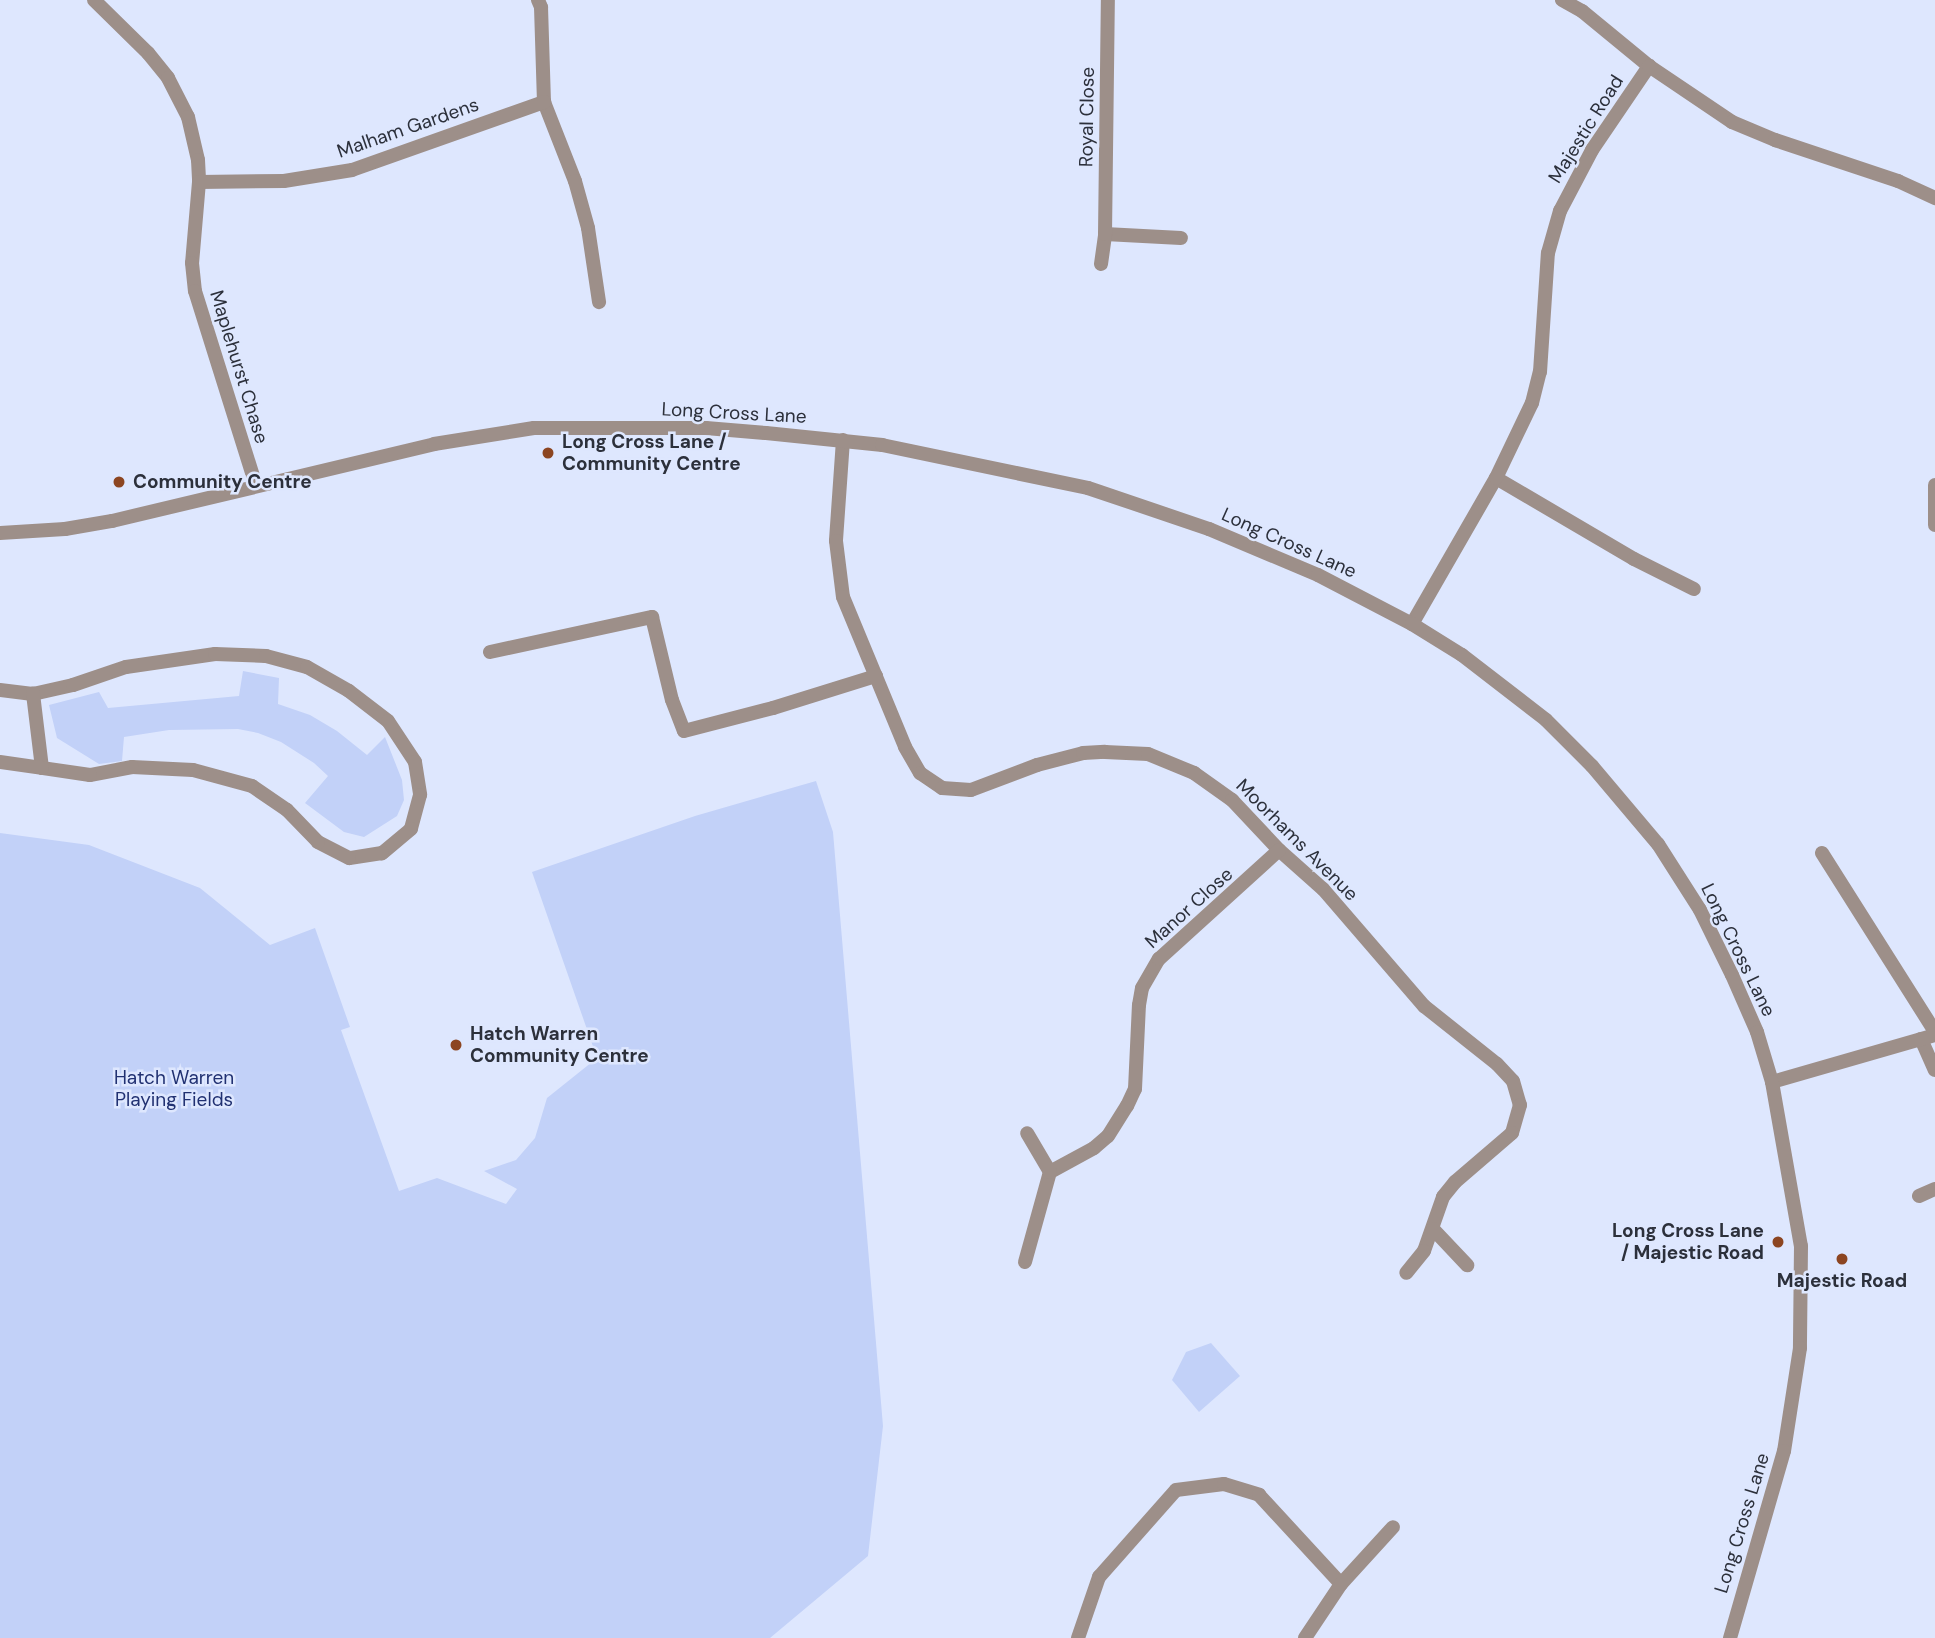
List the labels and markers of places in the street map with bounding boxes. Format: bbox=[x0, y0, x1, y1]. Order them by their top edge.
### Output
place label: Long Cross Lane / Community Centre bbox=[562, 431, 741, 475]
marker: Long Cross Lane / Community Centre bbox=[540, 445, 556, 461]
place label: Community Centre bbox=[133, 471, 312, 493]
marker: Community Centre bbox=[111, 474, 127, 490]
place label: Hatch Warren Community Centre bbox=[470, 1023, 649, 1067]
marker: Hatch Warren Community Centre bbox=[448, 1037, 464, 1053]
place label: Long Cross Lane / Majestic Road bbox=[1612, 1220, 1764, 1264]
marker: Long Cross Lane / Majestic Road bbox=[1770, 1234, 1786, 1250]
marker: Majestic Road bbox=[1834, 1251, 1850, 1267]
place label: Majestic Road bbox=[1777, 1270, 1907, 1292]

